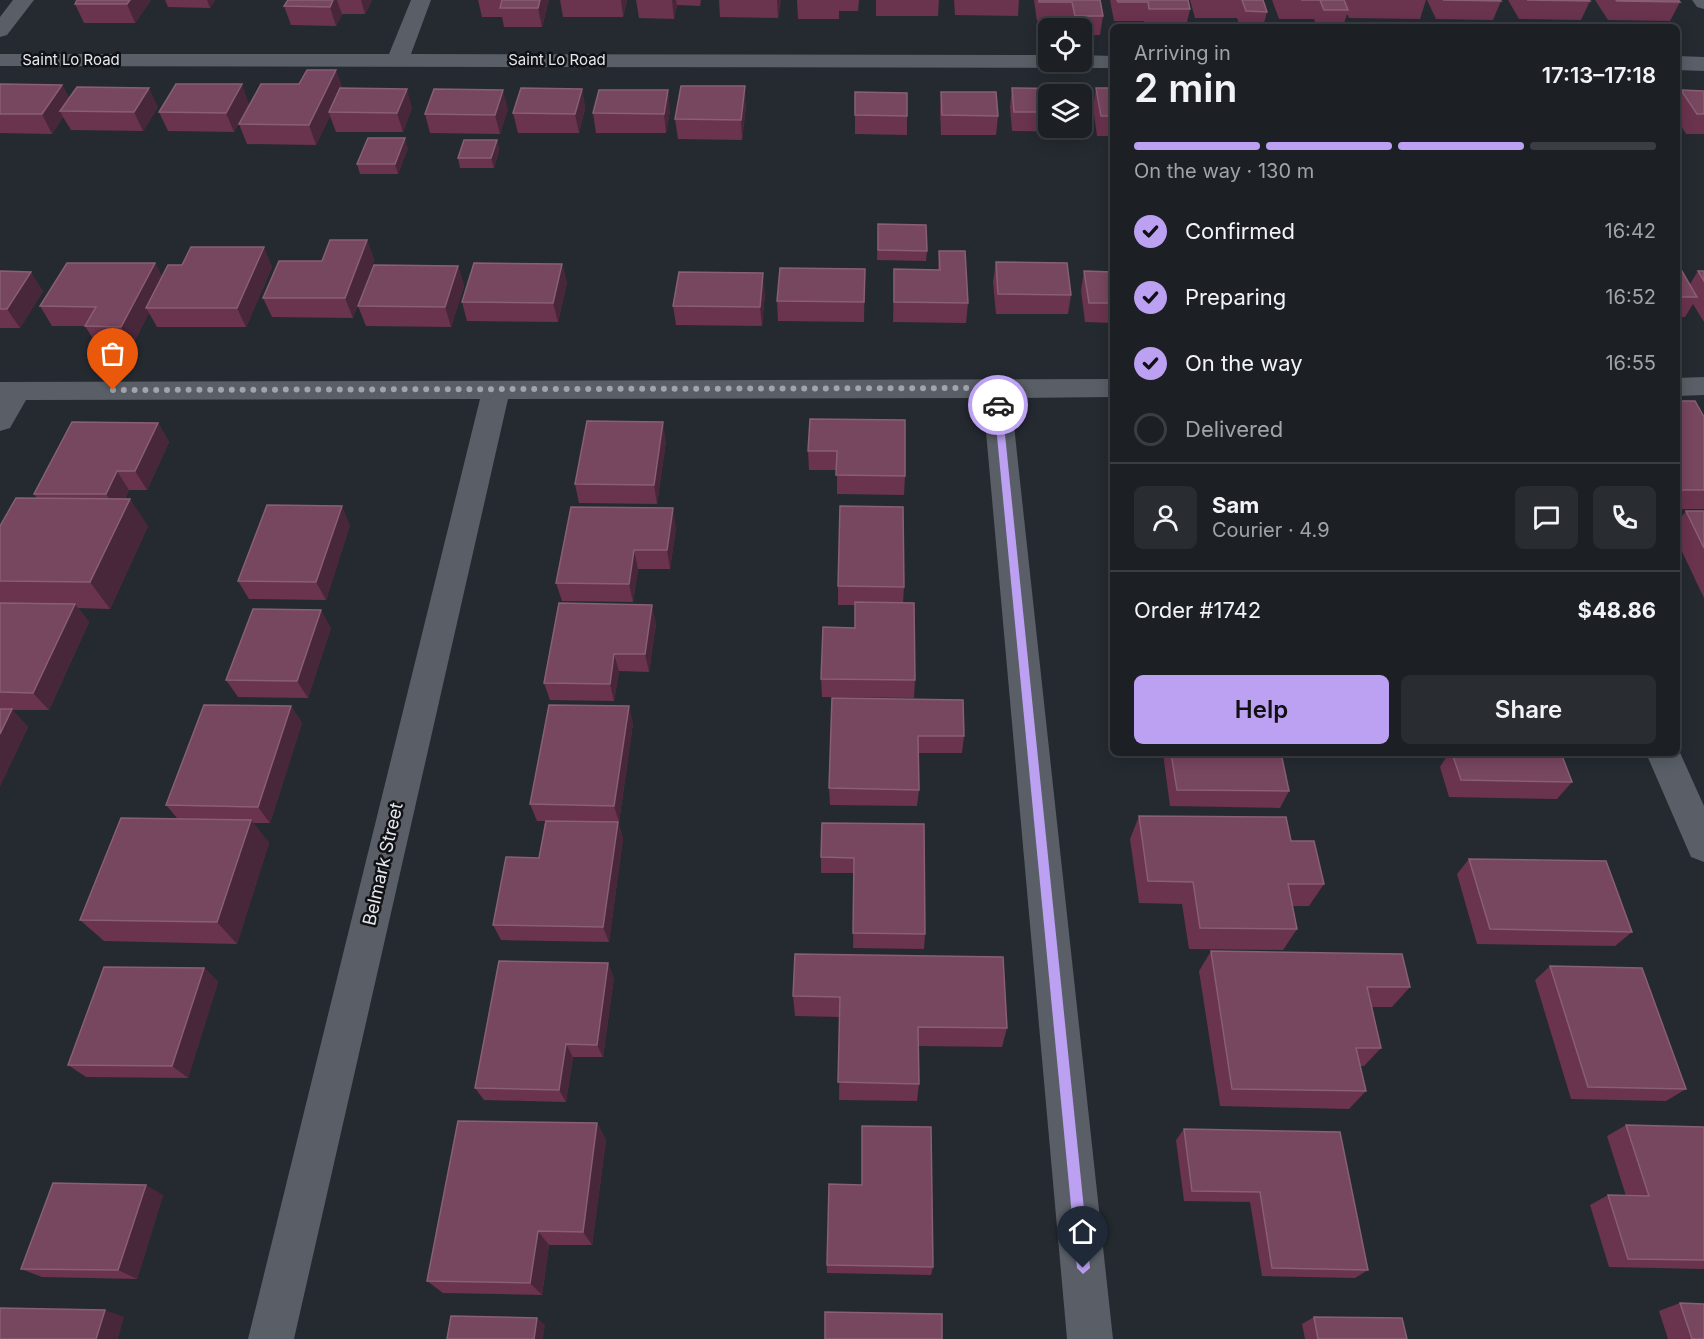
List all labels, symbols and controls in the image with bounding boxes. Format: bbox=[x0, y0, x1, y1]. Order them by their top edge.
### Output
map controls bbox=[1038, 18, 1092, 138]
button: locate bbox=[1038, 18, 1092, 72]
text: Arriving in bbox=[1134, 41, 1231, 65]
street label: Saint Lo Road bbox=[22, 50, 120, 69]
street label: Saint Lo Road bbox=[508, 50, 606, 69]
text: 17:13–17:18 bbox=[1542, 62, 1656, 88]
text: 2 min bbox=[1134, 64, 1237, 111]
button: layers bbox=[1038, 84, 1092, 138]
text: On the way · 130 m bbox=[1134, 159, 1314, 183]
icon: check bbox=[1134, 215, 1167, 248]
text: Confirmed bbox=[1185, 218, 1295, 244]
text: 16:42 bbox=[1605, 219, 1656, 243]
icon: check bbox=[1134, 281, 1167, 314]
text: Preparing bbox=[1185, 284, 1286, 310]
text: 16:52 bbox=[1605, 285, 1656, 309]
pin bbox=[87, 328, 138, 390]
icon: bag bbox=[96, 337, 129, 370]
icon: check bbox=[1134, 347, 1167, 380]
text: On the way bbox=[1185, 350, 1303, 376]
text: 16:55 bbox=[1605, 351, 1656, 375]
courier bbox=[968, 375, 1028, 435]
icon: car bbox=[982, 389, 1015, 422]
text: Delivered bbox=[1185, 416, 1283, 442]
button: person bbox=[1134, 486, 1197, 549]
button: chat bbox=[1515, 486, 1578, 549]
button: phone bbox=[1593, 486, 1656, 549]
text: Sam bbox=[1212, 492, 1259, 518]
text: Courier · 4.9 bbox=[1212, 518, 1330, 542]
text: Order #1742 bbox=[1134, 597, 1261, 623]
text: $48.86 bbox=[1578, 597, 1656, 623]
button: Help bbox=[1134, 675, 1389, 744]
button: Share bbox=[1401, 675, 1656, 744]
street label: Belmark Street bbox=[358, 800, 407, 927]
pin bbox=[1057, 1206, 1108, 1268]
icon: home bbox=[1066, 1215, 1099, 1248]

